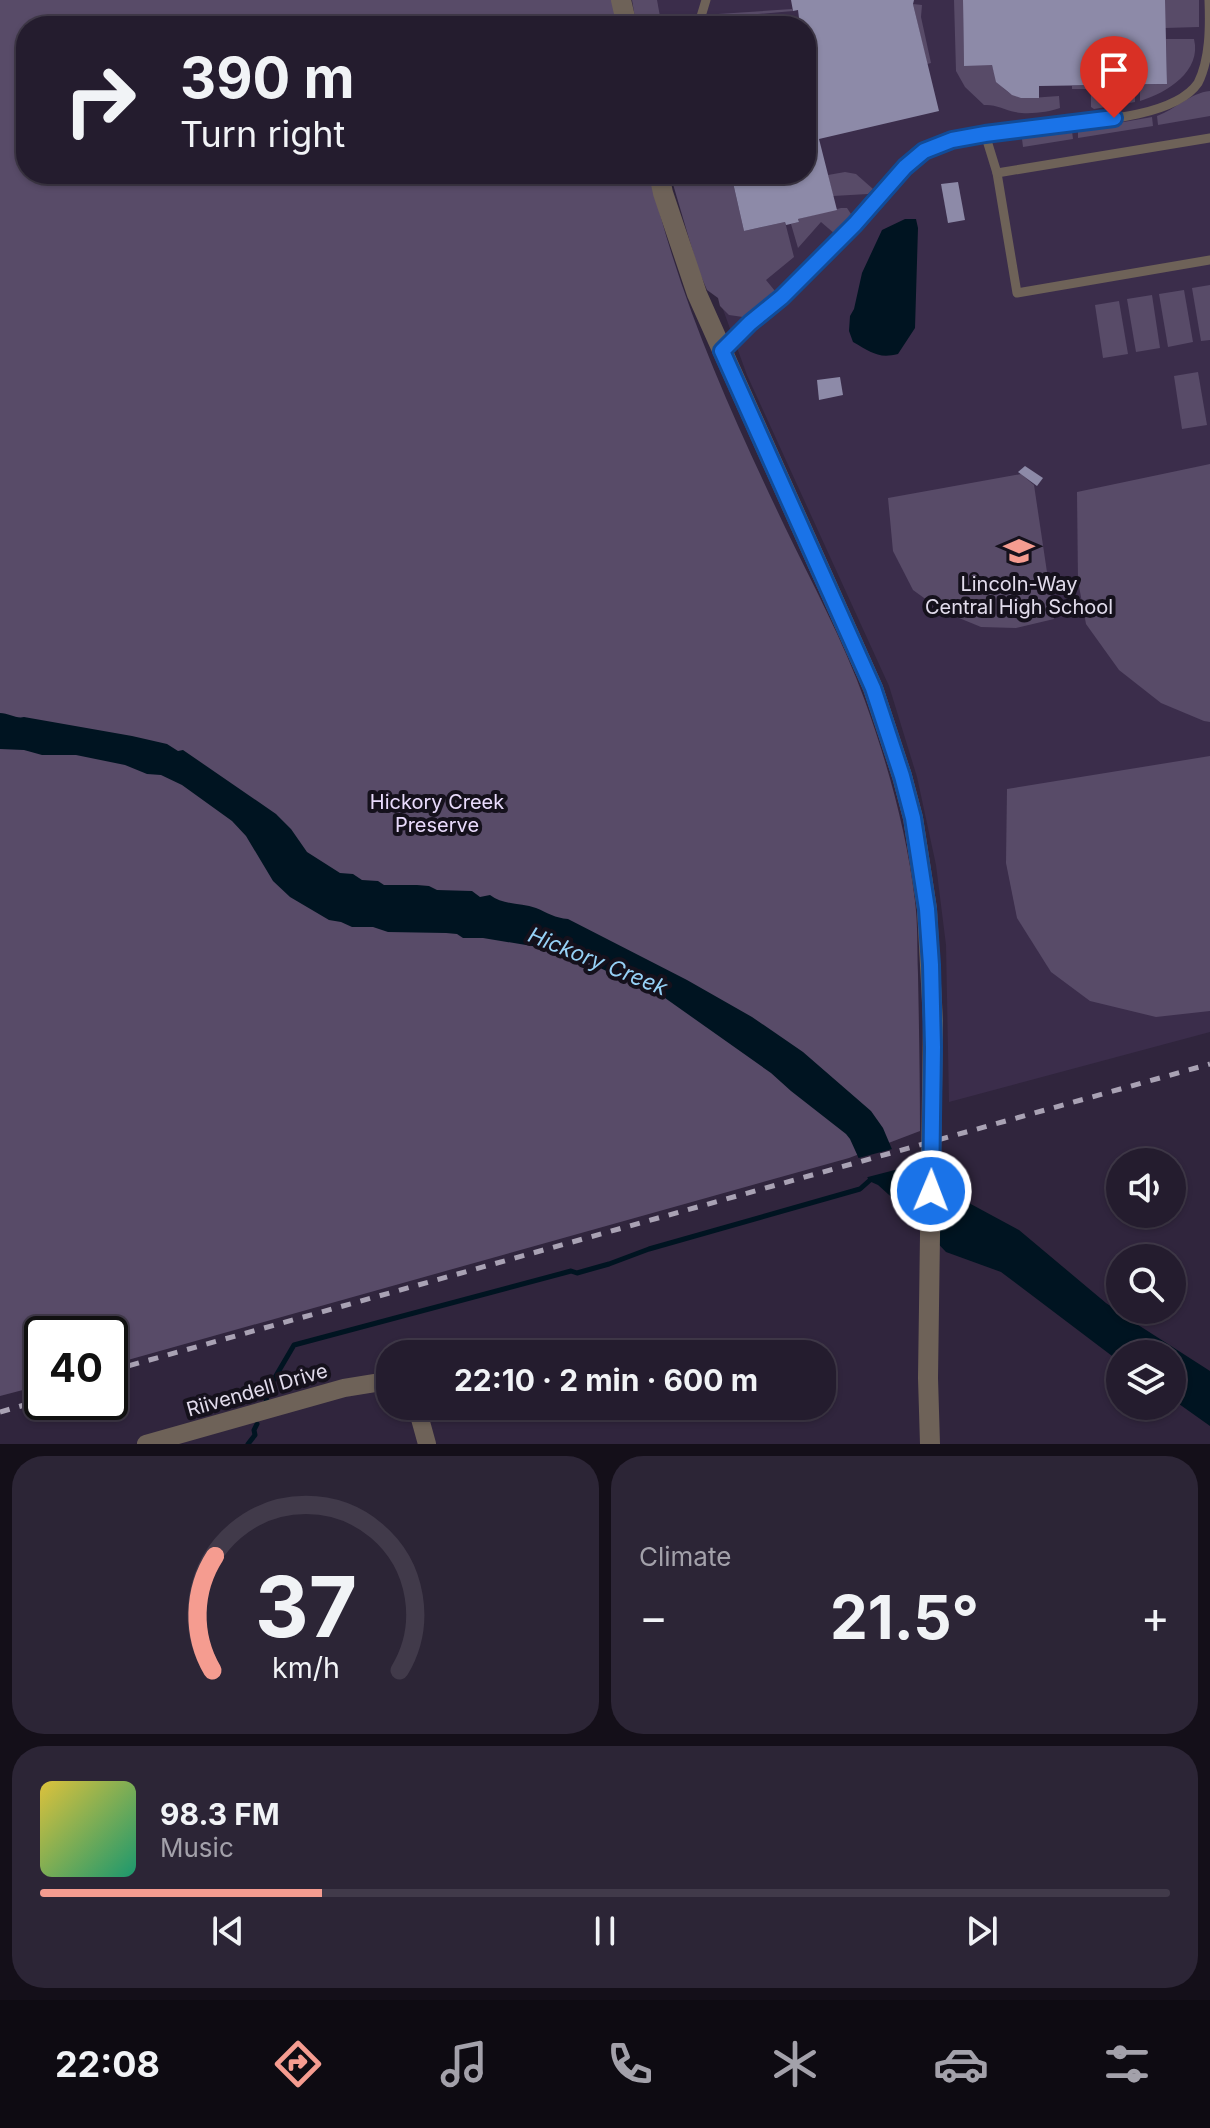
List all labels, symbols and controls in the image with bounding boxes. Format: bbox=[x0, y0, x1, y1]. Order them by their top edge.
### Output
pin bbox=[1080, 36, 1148, 118]
text: 390 m bbox=[180, 44, 355, 112]
icon: right bbox=[48, 48, 152, 152]
icon: arrive bbox=[1092, 48, 1136, 92]
text: Turn right bbox=[180, 112, 345, 156]
school or university icon: Lincoln-Way Central High School bbox=[1002, 534, 1036, 568]
place label: Lincoln-Way Central High School bbox=[925, 572, 1113, 619]
park label: Hickory Creek Preserve bbox=[370, 790, 504, 837]
water label: Hickory Creek bbox=[525, 921, 672, 1001]
map controls bbox=[1106, 1148, 1186, 1420]
button: sound bbox=[1106, 1148, 1186, 1228]
position arrow bbox=[889, 1149, 973, 1233]
button: search bbox=[1106, 1244, 1186, 1324]
speed limit sign: 40 bbox=[24, 1316, 128, 1420]
button: layers bbox=[1106, 1340, 1186, 1420]
street label: Riivendell Drive bbox=[184, 1358, 330, 1422]
text: 22:10 · 2 min · 600 m bbox=[454, 1362, 758, 1398]
text: Climate bbox=[639, 1541, 731, 1572]
text: 37 bbox=[254, 1556, 357, 1657]
text: 21.5° bbox=[830, 1581, 979, 1653]
text: − bbox=[639, 1590, 668, 1644]
text: + bbox=[1141, 1590, 1170, 1644]
text: km/h bbox=[272, 1650, 339, 1685]
text: 98.3 FM bbox=[160, 1796, 280, 1832]
text: Music bbox=[160, 1832, 234, 1863]
icon: previous bbox=[206, 1909, 250, 1953]
icon: pause bbox=[583, 1909, 627, 1953]
icon: next bbox=[960, 1909, 1004, 1953]
icon: directions bbox=[270, 2036, 326, 2092]
icon: music bbox=[436, 2036, 492, 2092]
icon: phone bbox=[602, 2036, 658, 2092]
icon: climate bbox=[767, 2036, 823, 2092]
icon: car bbox=[933, 2036, 989, 2092]
icon: filters bbox=[1099, 2036, 1155, 2092]
text: 22:08 bbox=[55, 2042, 160, 2086]

